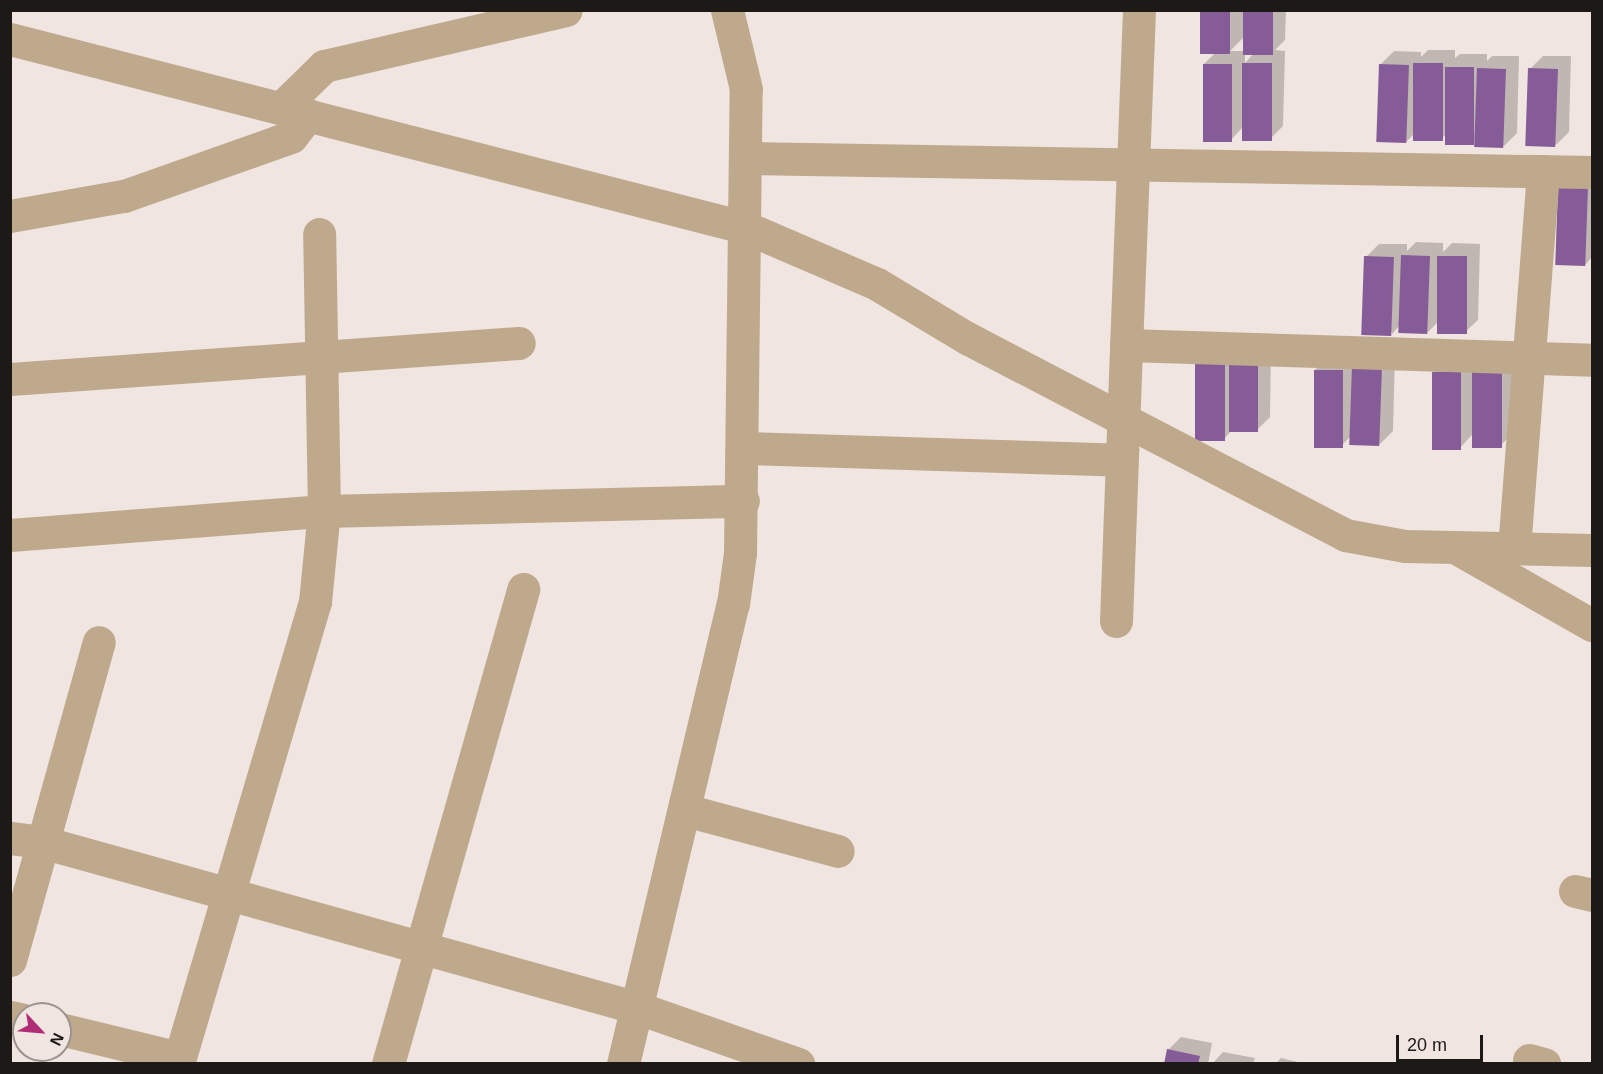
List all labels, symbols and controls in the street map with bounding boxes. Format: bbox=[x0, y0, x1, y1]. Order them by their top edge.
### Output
north arrow bbox=[12, 1002, 72, 1062]
scale bar bbox=[1399, 1023, 1486, 1061]
text: N bbox=[47, 1030, 67, 1048]
text: 20 m bbox=[1407, 1035, 1447, 1055]

